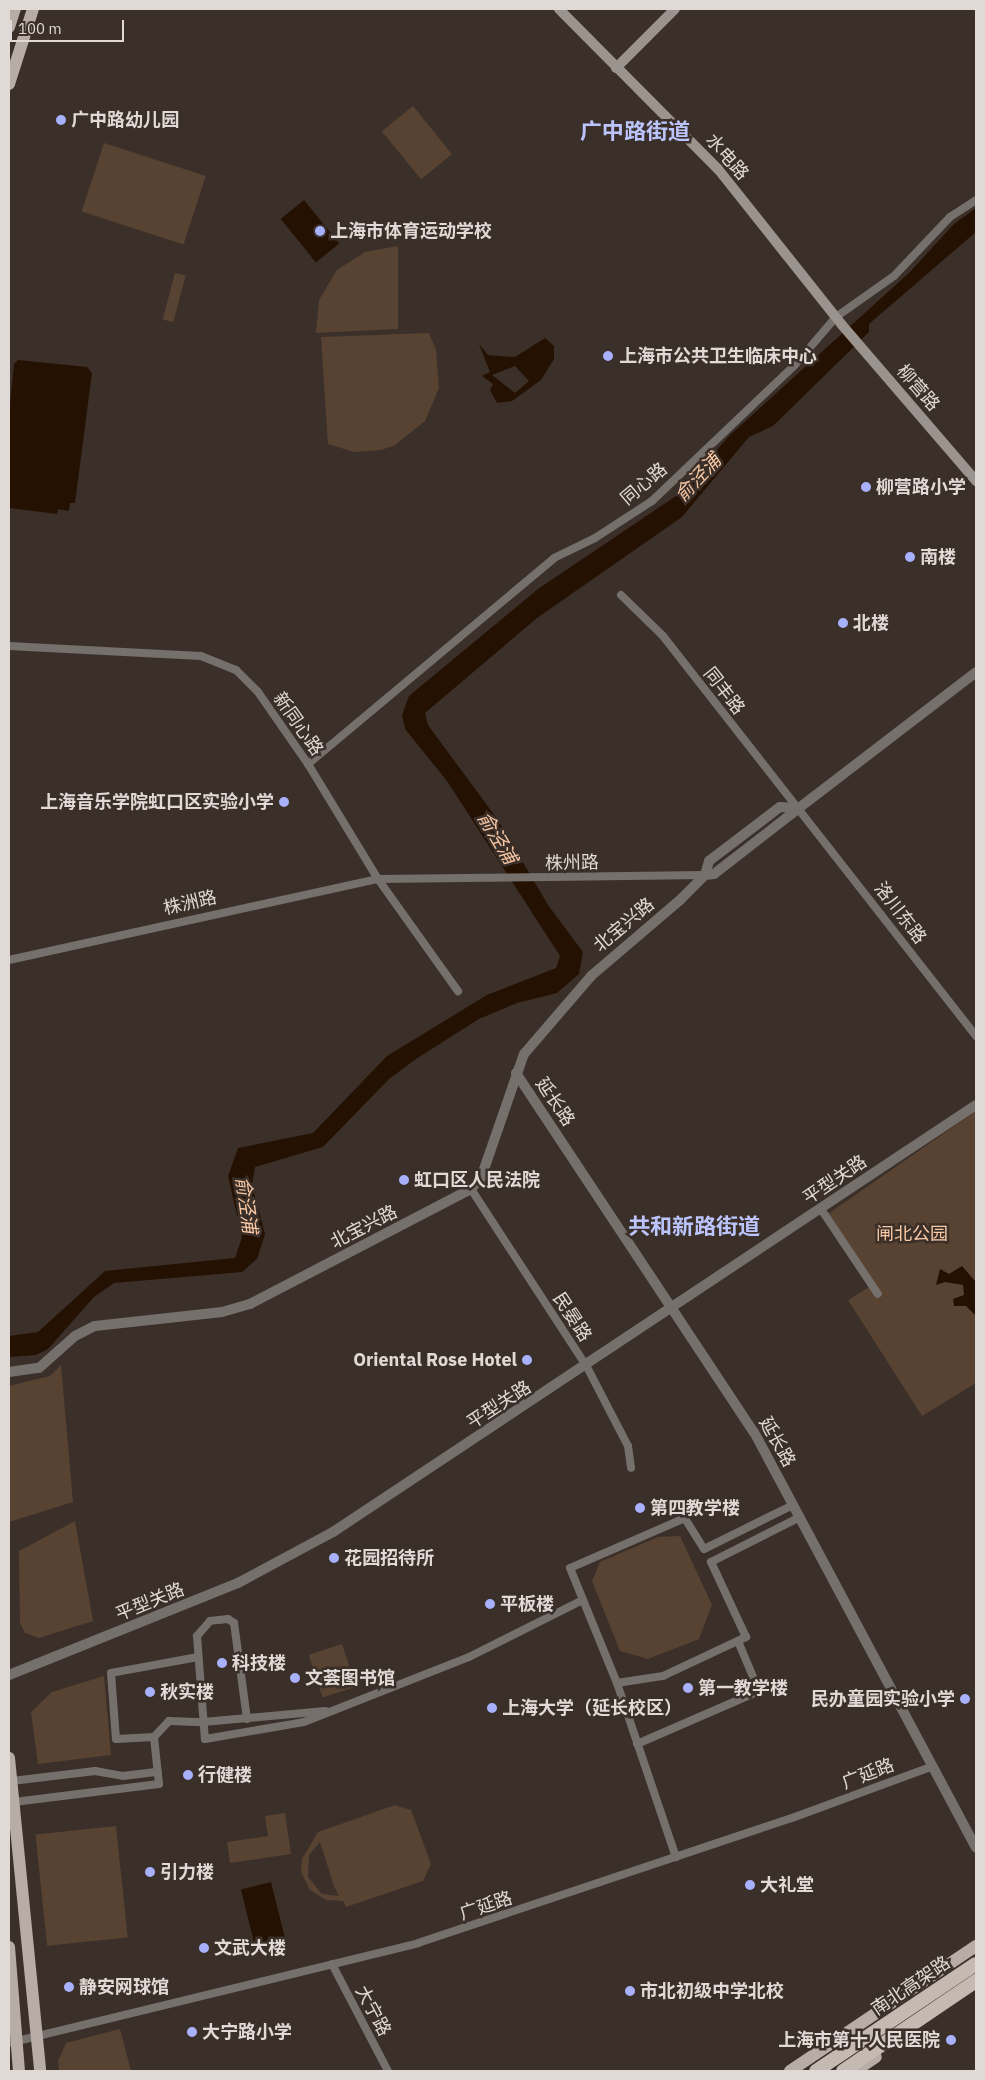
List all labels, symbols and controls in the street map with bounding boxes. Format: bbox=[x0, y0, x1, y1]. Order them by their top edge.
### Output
scale bar bbox=[12, 10, 126, 42]
text: 100 m bbox=[18, 19, 62, 38]
place label: 广中路幼儿园 bbox=[71, 109, 179, 131]
marker: 广中路幼儿园 bbox=[55, 114, 67, 126]
district label: 广中路街道 bbox=[580, 118, 690, 144]
street label: 水电路 bbox=[701, 130, 753, 184]
place label: 上海市体育运动学校 bbox=[330, 220, 492, 242]
marker: 上海市体育运动学校 bbox=[314, 225, 326, 237]
place label: 上海市公共卫生临床中心 bbox=[619, 345, 817, 367]
marker: 上海市公共卫生临床中心 bbox=[601, 349, 615, 363]
street label: 柳营路 bbox=[892, 361, 944, 415]
water label: 俞泾浦 bbox=[670, 449, 726, 507]
street label: 同心路 bbox=[616, 458, 672, 510]
place label: 柳营路小学 bbox=[876, 476, 966, 498]
marker: 柳营路小学 bbox=[860, 481, 872, 493]
place label: 南楼 bbox=[920, 546, 956, 568]
marker: 南楼 bbox=[904, 551, 916, 563]
place label: 北楼 bbox=[853, 612, 889, 634]
marker: 北楼 bbox=[837, 617, 849, 629]
street label: 同丰路 bbox=[699, 663, 749, 719]
street label: 新同心路 bbox=[269, 688, 327, 760]
place label: 上海音乐学院虹口区实验小学 bbox=[40, 791, 274, 813]
marker: 上海音乐学院虹口区实验小学 bbox=[278, 796, 290, 808]
water label: 俞泾浦 bbox=[473, 808, 521, 868]
street label: 株州路 bbox=[545, 852, 599, 874]
street label: 洛川东路 bbox=[869, 878, 931, 948]
street label: 株洲路 bbox=[161, 886, 219, 920]
street label: 北宝兴路 bbox=[589, 894, 659, 956]
street label: 延长路 bbox=[531, 1074, 579, 1130]
street label: 平型关路 bbox=[799, 1151, 871, 1209]
place label: 虹口区人民法院 bbox=[414, 1169, 540, 1191]
marker: 虹口区人民法院 bbox=[398, 1174, 410, 1186]
water label: 俞泾浦 bbox=[231, 1175, 261, 1235]
street label: 北宝兴路 bbox=[327, 1201, 401, 1253]
district label: 共和新路街道 bbox=[628, 1213, 760, 1239]
park label: 闸北公园 bbox=[876, 1223, 948, 1245]
street label: 民晏路 bbox=[548, 1288, 596, 1346]
place label: Oriental Rose Hotel bbox=[353, 1349, 517, 1371]
marker: Oriental Rose Hotel bbox=[521, 1354, 533, 1366]
street label: 平型关路 bbox=[463, 1376, 535, 1434]
street label: 延长路 bbox=[754, 1413, 800, 1471]
place label: 第四教学楼 bbox=[650, 1497, 740, 1519]
marker: 第四教学楼 bbox=[634, 1502, 646, 1514]
place label: 花园招待所 bbox=[344, 1547, 434, 1569]
marker: 花园招待所 bbox=[328, 1552, 340, 1564]
street label: 平型关路 bbox=[113, 1579, 187, 1625]
place label: 平板楼 bbox=[500, 1593, 554, 1615]
marker: 平板楼 bbox=[484, 1598, 496, 1610]
place label: 科技楼 bbox=[232, 1652, 286, 1674]
marker: 科技楼 bbox=[216, 1657, 228, 1669]
place label: 文荟图书馆 bbox=[305, 1667, 395, 1689]
marker: 文荟图书馆 bbox=[289, 1672, 301, 1684]
place label: 第一教学楼 bbox=[698, 1677, 788, 1699]
place label: 秋实楼 bbox=[160, 1681, 214, 1703]
marker: 第一教学楼 bbox=[682, 1682, 694, 1694]
marker: 秋实楼 bbox=[144, 1686, 156, 1698]
place label: 民办童园实验小学 bbox=[811, 1688, 955, 1710]
marker: 民办童园实验小学 bbox=[959, 1693, 971, 1705]
place label: 上海大学（延长校区） bbox=[502, 1697, 682, 1719]
marker: 上海大学（延长校区） bbox=[486, 1702, 498, 1714]
street label: 广延路 bbox=[839, 1754, 897, 1794]
place label: 行健楼 bbox=[198, 1764, 252, 1786]
marker: 行健楼 bbox=[182, 1769, 194, 1781]
place label: 引力楼 bbox=[160, 1861, 214, 1883]
marker: 引力楼 bbox=[144, 1866, 156, 1878]
place label: 大礼堂 bbox=[760, 1874, 814, 1896]
marker: 大礼堂 bbox=[744, 1879, 756, 1891]
street label: 广延路 bbox=[457, 1887, 515, 1925]
place label: 文武大楼 bbox=[214, 1937, 286, 1959]
marker: 文武大楼 bbox=[198, 1942, 210, 1954]
street label: 南北高架路 bbox=[868, 1952, 954, 2020]
place label: 静安网球馆 bbox=[79, 1976, 169, 1998]
place label: 市北初级中学北校 bbox=[640, 1980, 784, 2002]
marker: 静安网球馆 bbox=[63, 1981, 75, 1993]
street label: 大宁路 bbox=[351, 1982, 395, 2040]
marker: 市北初级中学北校 bbox=[624, 1985, 636, 1997]
place label: 大宁路小学 bbox=[202, 2021, 292, 2043]
marker: 大宁路小学 bbox=[186, 2026, 198, 2038]
place label: 上海市第十人民医院 bbox=[778, 2029, 940, 2051]
marker: 上海市第十人民医院 bbox=[944, 2033, 958, 2047]

